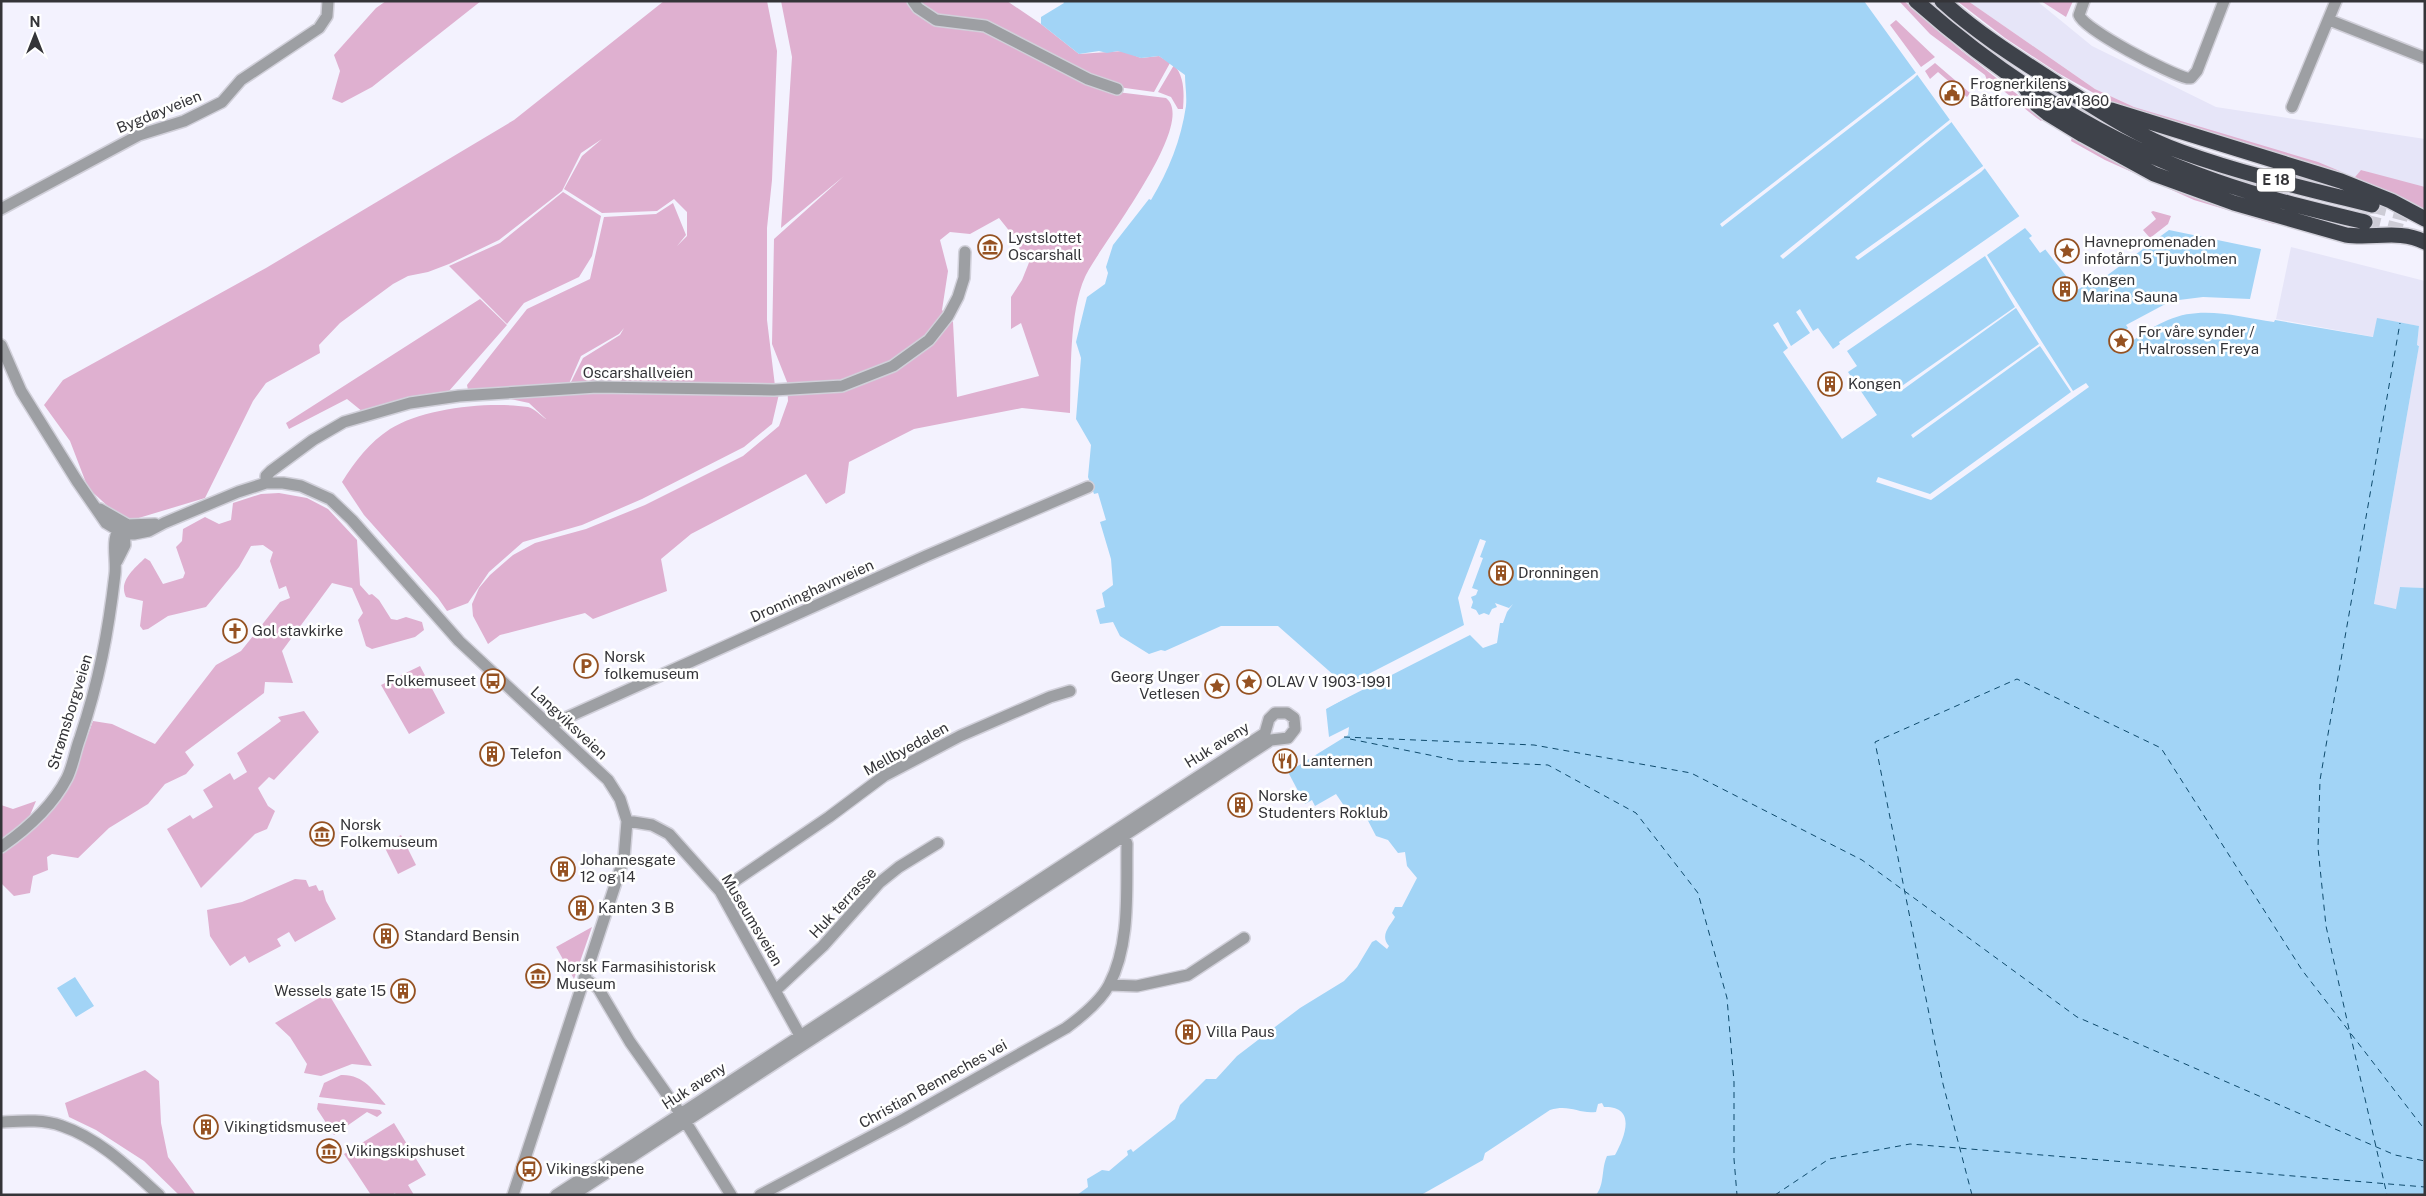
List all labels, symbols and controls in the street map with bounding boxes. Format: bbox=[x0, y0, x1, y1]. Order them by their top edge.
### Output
north arrow bbox=[10, 10, 60, 60]
text: N bbox=[30, 14, 40, 30]
place label: Frognerkilens Båtforening av 1860 bbox=[1970, 75, 2109, 109]
public building icon: Frognerkilens Båtforening av 1860 bbox=[1939, 80, 1965, 106]
street label: Bygdøyveien bbox=[114, 87, 204, 136]
road number: E 18 bbox=[2257, 168, 2295, 192]
place label: Lystslottet Oscarshall bbox=[1008, 229, 1082, 263]
place label: Havnepromenaden infotårn 5 Tjuvholmen bbox=[2084, 233, 2237, 267]
museum icon: Lystslottet Oscarshall bbox=[977, 234, 1003, 260]
place icon: Havnepromenaden infotårn 5 Tjuvholmen bbox=[2054, 238, 2080, 264]
place label: Kongen Marina Sauna bbox=[2082, 271, 2178, 305]
building icon: Kongen Marina Sauna bbox=[2052, 276, 2078, 302]
place label: For våre synder / Hvalrossen Freya bbox=[2138, 323, 2259, 357]
place icon: For våre synder / Hvalrossen Freya bbox=[2108, 328, 2134, 354]
street label: Oscarshallveien bbox=[583, 364, 693, 381]
building icon: Kongen bbox=[1817, 371, 1843, 397]
place label: Kongen bbox=[1848, 375, 1901, 392]
street label: Dronninghavnveien bbox=[748, 556, 876, 625]
building icon: Dronningen bbox=[1488, 560, 1514, 586]
place label: Dronningen bbox=[1518, 564, 1599, 581]
church icon: Gol stavkirke bbox=[222, 618, 248, 644]
place label: Gol stavkirke bbox=[252, 622, 343, 639]
place label: Norsk folkemuseum bbox=[604, 648, 699, 682]
street label: Strømsborgveien bbox=[44, 652, 95, 772]
parking icon: Norsk folkemuseum bbox=[573, 653, 599, 679]
bus stop icon: Folkemuseet bbox=[480, 668, 506, 694]
place label: Georg Unger Vetlesen bbox=[1111, 668, 1200, 702]
place icon: OLAV V 1903-1991 bbox=[1236, 669, 1262, 695]
place label: Folkemuseet bbox=[386, 672, 476, 689]
place icon: Georg Unger Vetlesen bbox=[1204, 673, 1230, 699]
place label: OLAV V 1903-1991 bbox=[1266, 673, 1391, 690]
street label: Langviksveien bbox=[527, 683, 611, 763]
street label: Mellbyedalen bbox=[860, 718, 951, 779]
street label: Huk aveny bbox=[1181, 718, 1252, 771]
building icon: Telefon bbox=[479, 741, 505, 767]
place label: Telefon bbox=[510, 745, 562, 762]
restaurant icon: Lanternen bbox=[1272, 748, 1298, 774]
place label: Lanternen bbox=[1302, 752, 1373, 769]
place label: Norske Studenters Roklub bbox=[1258, 787, 1388, 821]
building icon: Norske Studenters Roklub bbox=[1227, 792, 1253, 818]
place label: Norsk Folkemuseum bbox=[340, 816, 438, 850]
museum icon: Norsk Folkemuseum bbox=[309, 821, 335, 847]
place label: Johannesgate 12 og 14 bbox=[580, 851, 676, 885]
building icon: Johannesgate 12 og 14 bbox=[550, 856, 576, 882]
street label: Huk terrasse bbox=[806, 864, 879, 941]
street label: Museumsveien bbox=[718, 871, 787, 969]
building icon: Kanten 3 B bbox=[568, 895, 594, 921]
place label: Kanten 3 B bbox=[598, 899, 674, 916]
building icon: Standard Bensin bbox=[373, 923, 399, 949]
place label: Standard Bensin bbox=[404, 927, 519, 944]
place label: Norsk Farmasihistorisk Museum bbox=[556, 958, 716, 992]
museum icon: Norsk Farmasihistorisk Museum bbox=[525, 963, 551, 989]
building icon: Wessels gate 15 bbox=[390, 978, 416, 1004]
place label: Wessels gate 15 bbox=[274, 982, 386, 999]
building icon: Villa Paus bbox=[1175, 1019, 1201, 1045]
place label: Villa Paus bbox=[1206, 1023, 1275, 1040]
street label: Christian Benneches vei bbox=[856, 1036, 1010, 1131]
street label: Huk aveny bbox=[659, 1059, 729, 1113]
building icon: Vikingtidsmuseet bbox=[193, 1114, 219, 1140]
place label: Vikingtidsmuseet bbox=[224, 1118, 346, 1135]
museum icon: Vikingskipshuset bbox=[316, 1138, 342, 1164]
place label: Vikingskipshuset bbox=[346, 1142, 465, 1159]
bus stop icon: Vikingskipene bbox=[516, 1156, 542, 1182]
place label: Vikingskipene bbox=[546, 1160, 644, 1177]

